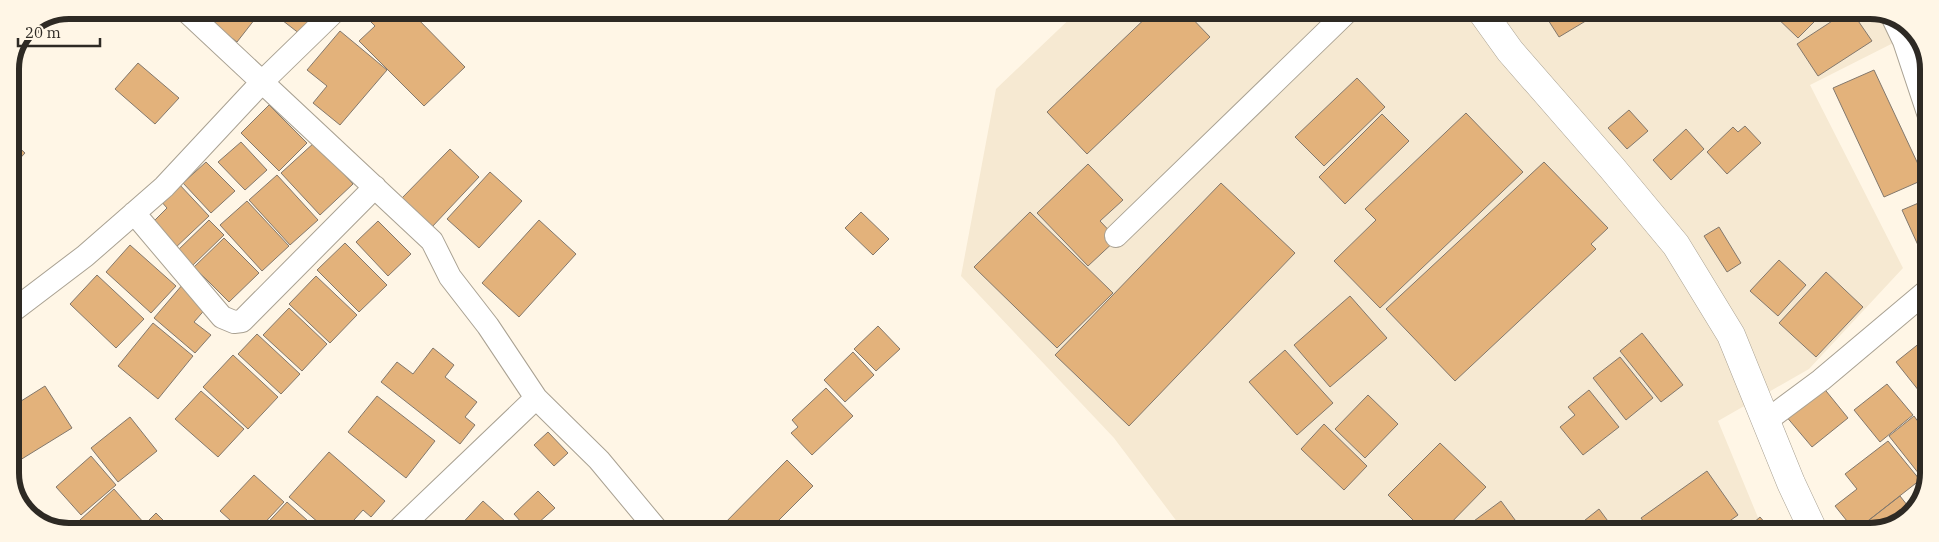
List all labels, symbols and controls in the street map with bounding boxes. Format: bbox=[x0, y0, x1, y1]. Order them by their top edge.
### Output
scale bar bbox=[18, 15, 100, 47]
text: 20 m bbox=[25, 23, 61, 42]

